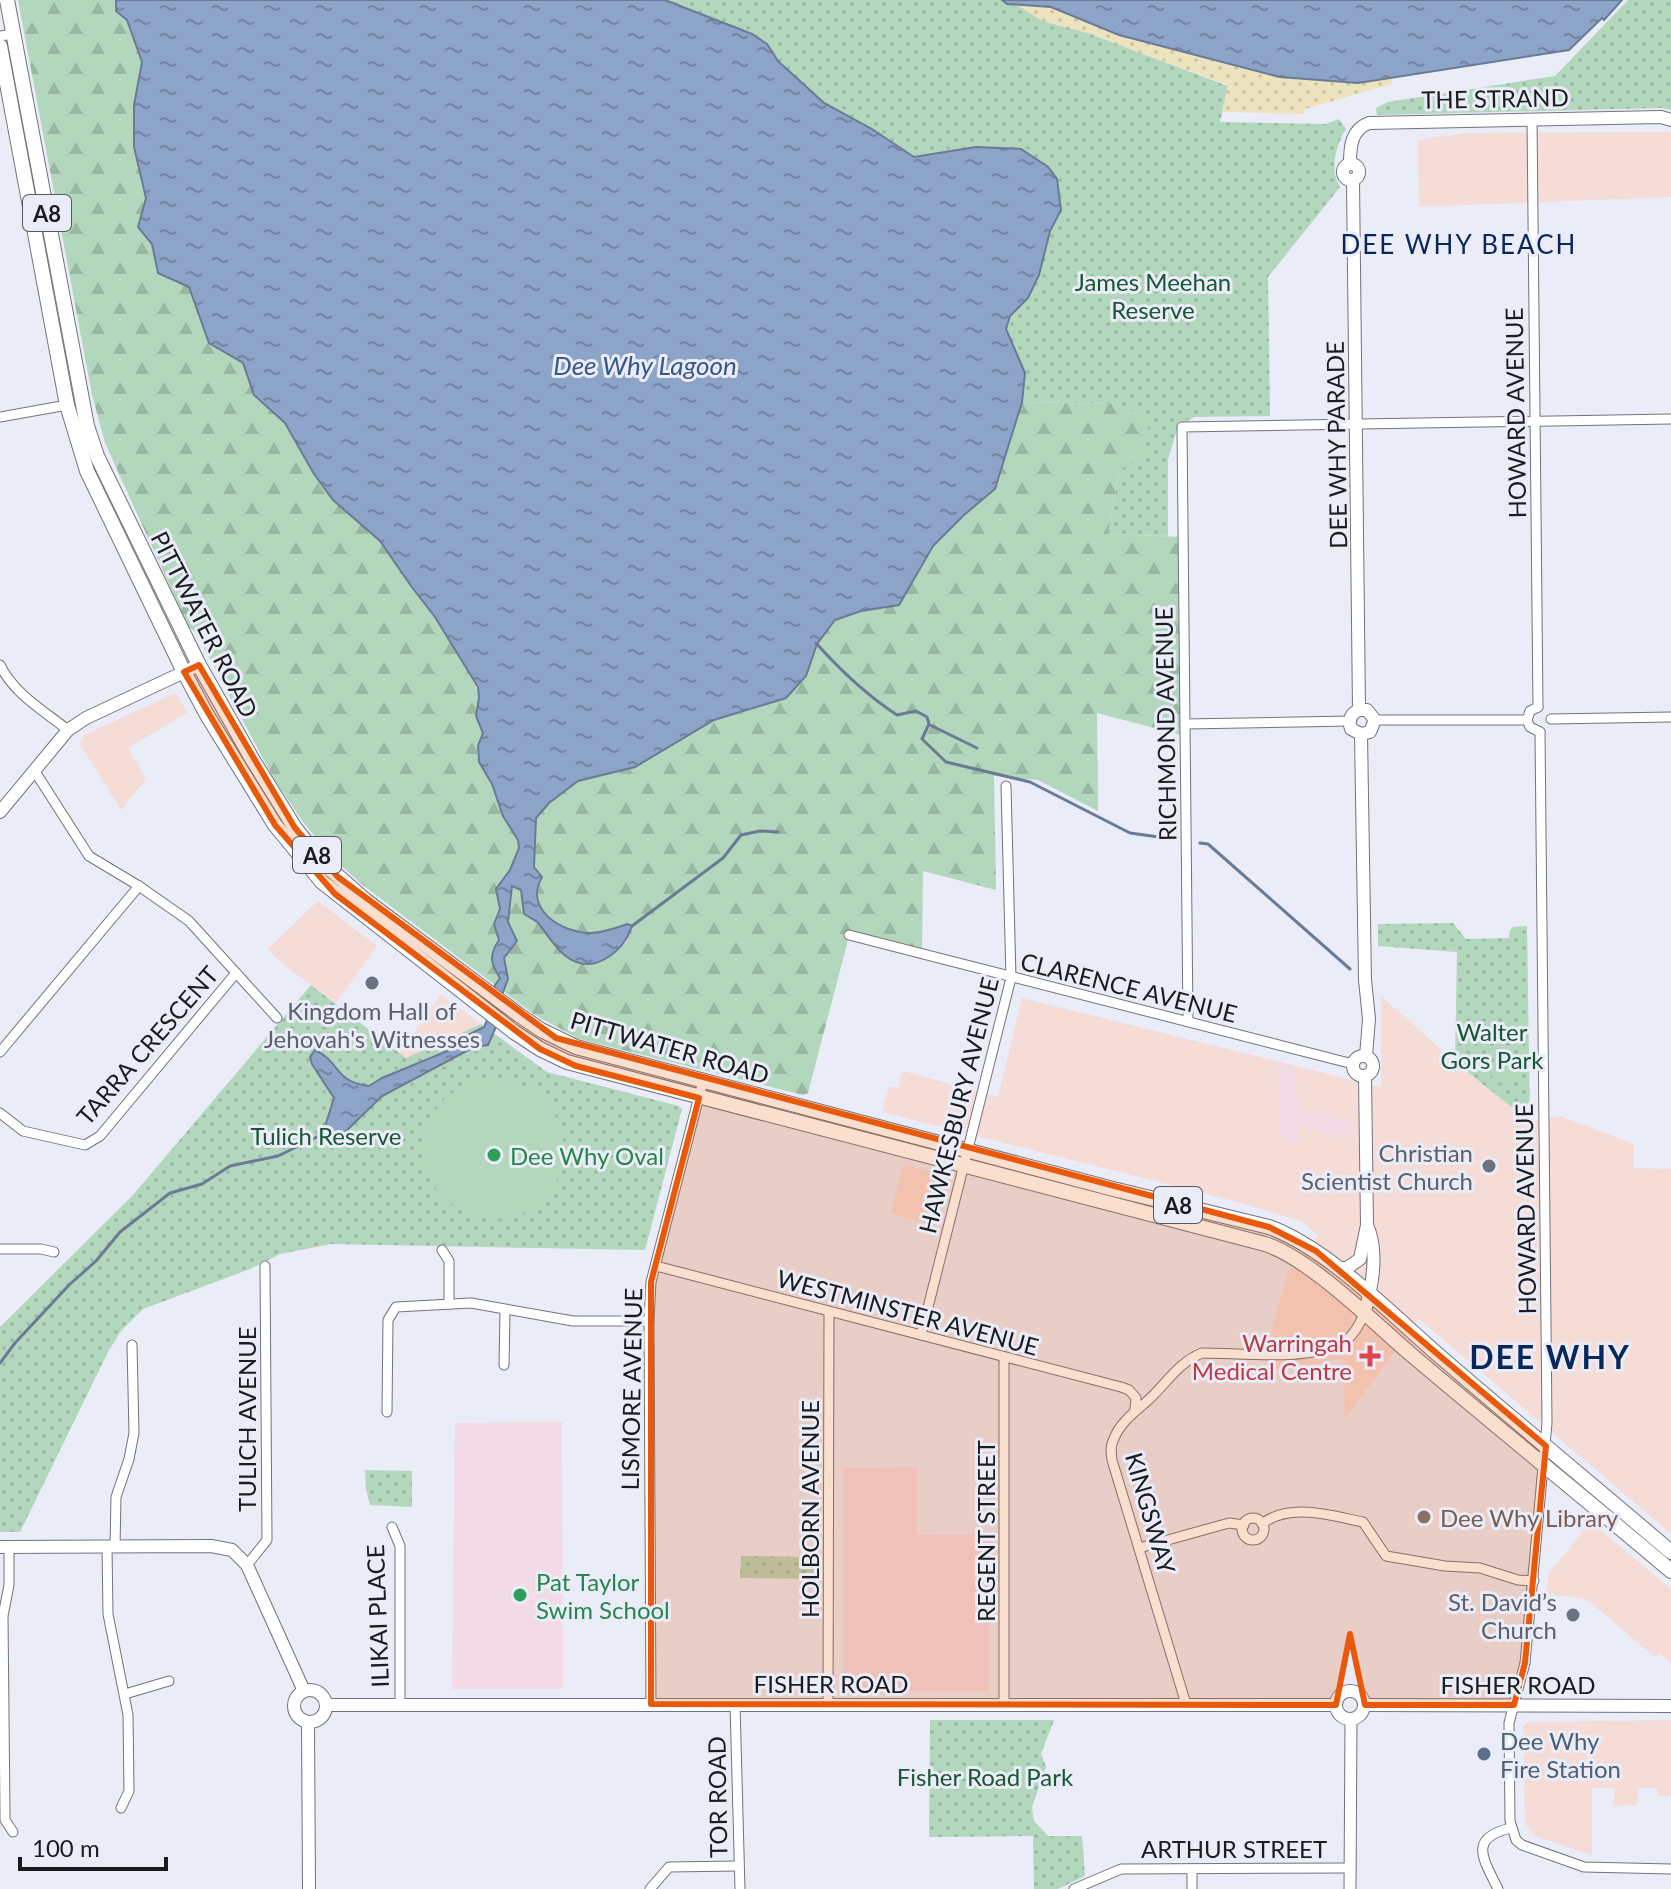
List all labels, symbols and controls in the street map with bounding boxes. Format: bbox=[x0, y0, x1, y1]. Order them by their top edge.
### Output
street label: THE STRAND bbox=[1421, 82, 1569, 114]
road number: A8 bbox=[23, 195, 71, 231]
district label: DEE WHY BEACH bbox=[1341, 228, 1577, 260]
park label: James Meehan Reserve bbox=[1075, 267, 1231, 324]
street label: HOWARD AVENUE bbox=[1499, 307, 1531, 519]
street label: DEE WHY PARADE bbox=[1320, 341, 1352, 549]
water label: Dee Why Lagoon bbox=[553, 349, 737, 381]
street label: PITTWATER ROAD bbox=[146, 526, 264, 722]
street label: RICHMOND AVENUE bbox=[1148, 607, 1182, 841]
road number: A8 bbox=[293, 837, 341, 873]
street label: CLARENCE AVENUE bbox=[1018, 946, 1240, 1028]
street label: TARRA CRESCENT bbox=[70, 960, 224, 1130]
marker: Kingdom Hall of Jehovah's Witnesses bbox=[363, 974, 381, 992]
street label: HAWKESBURY AVENUE bbox=[912, 974, 1004, 1236]
place label: Kingdom Hall of Jehovah's Witnesses bbox=[264, 996, 480, 1053]
street label: PITTWATER ROAD bbox=[567, 1005, 773, 1089]
park label: Walter Gors Park bbox=[1440, 1017, 1544, 1074]
street label: HOWARD AVENUE bbox=[1509, 1103, 1541, 1315]
park label: Tulich Reserve bbox=[251, 1121, 401, 1150]
place label: Christian Scientist Church bbox=[1301, 1138, 1473, 1195]
place label: Dee Why Oval bbox=[510, 1141, 664, 1170]
marker: Dee Why Oval bbox=[485, 1146, 503, 1164]
marker: Christian Scientist Church bbox=[1480, 1157, 1498, 1175]
road number: A8 bbox=[1154, 1187, 1202, 1223]
street label: WESTMINSTER AVENUE bbox=[774, 1263, 1042, 1361]
street label: LISMORE AVENUE bbox=[615, 1287, 647, 1491]
street label: TULICH AVENUE bbox=[232, 1326, 261, 1512]
place label: Warringah Medical Centre bbox=[1192, 1328, 1352, 1385]
district label: DEE WHY bbox=[1469, 1337, 1631, 1376]
marker: Warringah Medical Centre bbox=[1359, 1345, 1381, 1367]
street label: HOLBORN AVENUE bbox=[795, 1400, 824, 1618]
street label: REGENT STREET bbox=[971, 1440, 1000, 1622]
street label: KINGSWAY bbox=[1120, 1449, 1182, 1577]
place label: Dee Why Library bbox=[1440, 1503, 1619, 1532]
marker: Dee Why Library bbox=[1415, 1508, 1433, 1526]
street label: ILIKAI PLACE bbox=[360, 1544, 394, 1688]
place label: Pat Taylor Swim School bbox=[536, 1567, 670, 1624]
marker: Pat Taylor Swim School bbox=[511, 1586, 529, 1604]
place label: St. David’s Church bbox=[1448, 1587, 1557, 1644]
marker: St. David’s Church bbox=[1564, 1606, 1582, 1624]
street label: FISHER ROAD bbox=[754, 1669, 908, 1698]
street label: FISHER ROAD bbox=[1441, 1670, 1595, 1699]
place label: Dee Why Fire Station bbox=[1500, 1726, 1621, 1783]
street label: TOR ROAD bbox=[701, 1736, 733, 1858]
marker: Dee Why Fire Station bbox=[1475, 1745, 1493, 1763]
park label: Fisher Road Park bbox=[897, 1762, 1074, 1791]
scale bar bbox=[20, 1821, 166, 1871]
text: 100 m bbox=[32, 1833, 100, 1862]
street label: ARTHUR STREET bbox=[1141, 1834, 1327, 1863]

